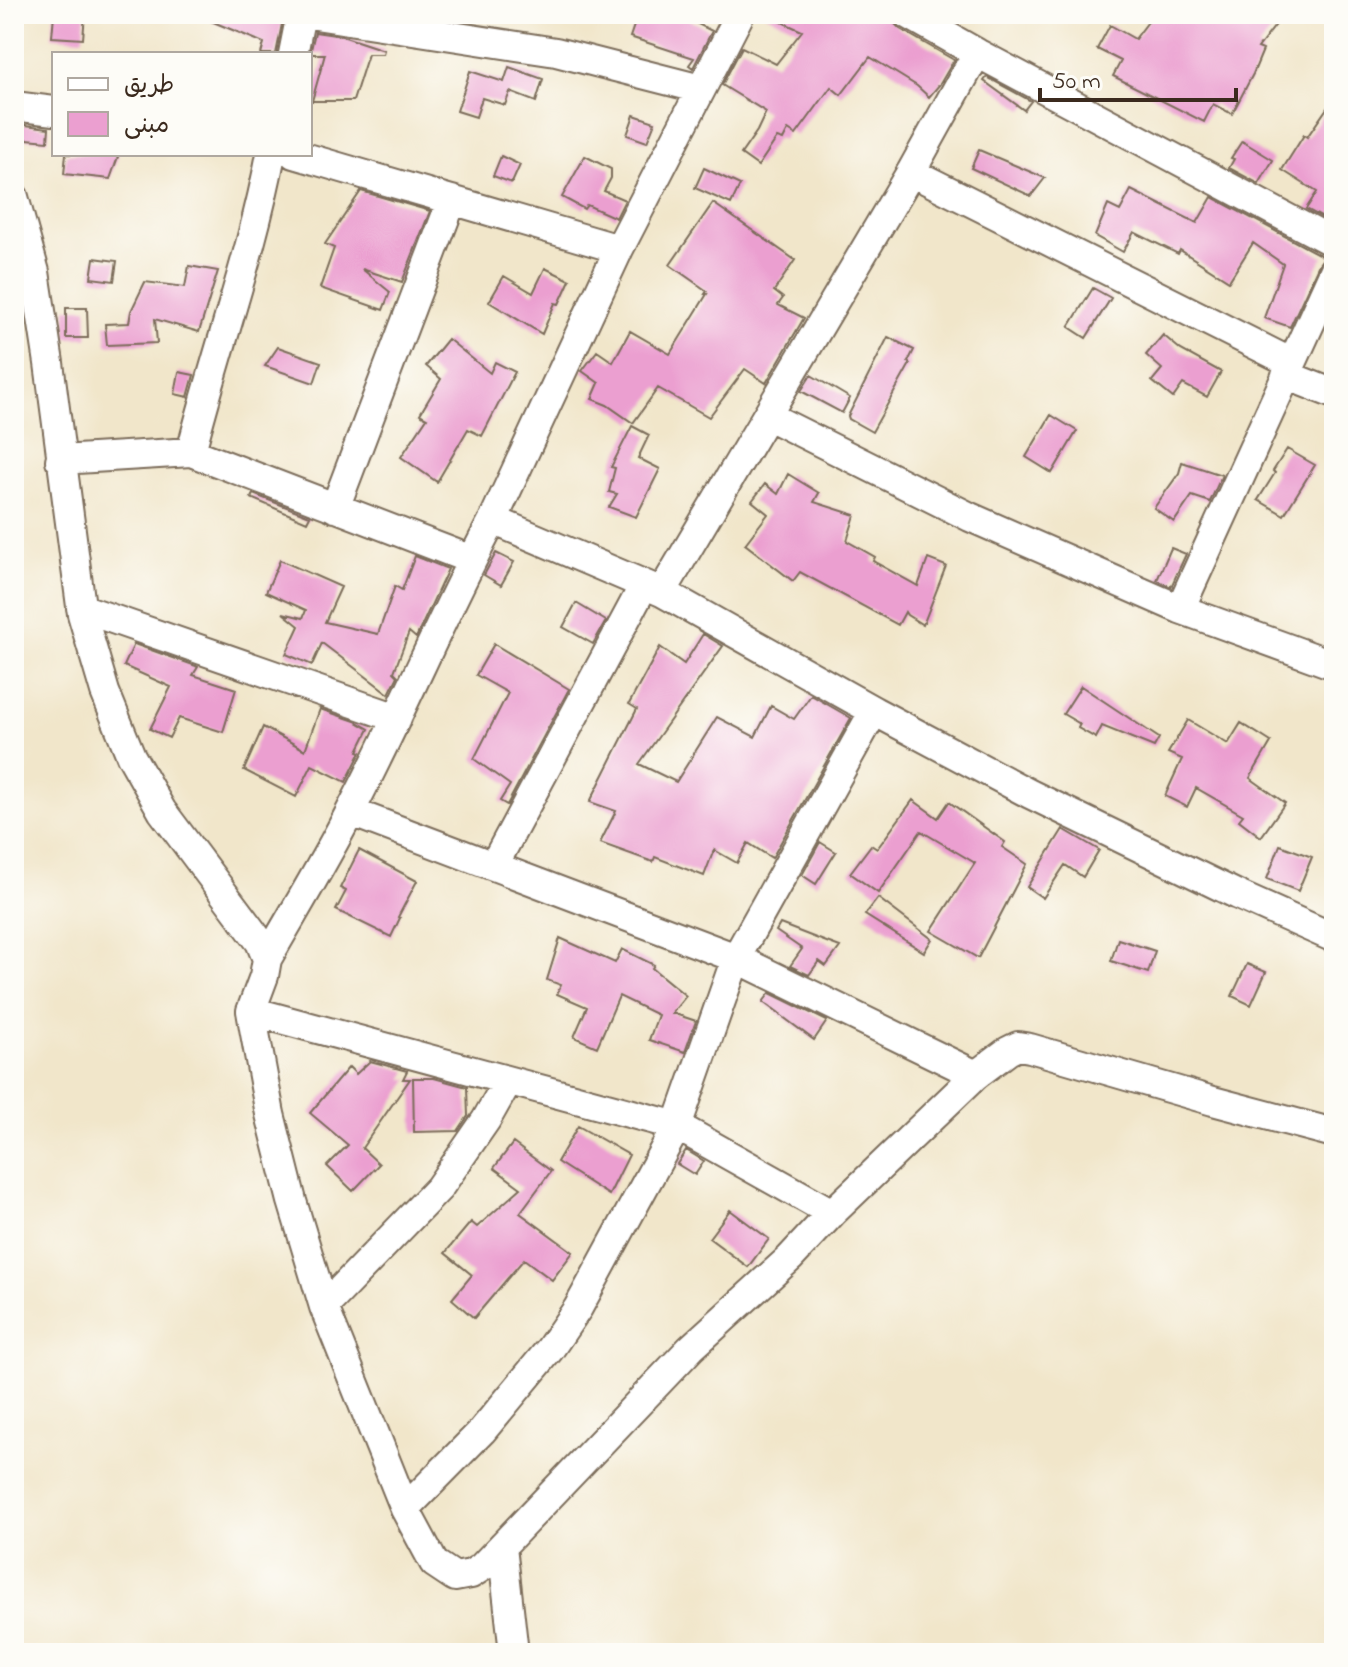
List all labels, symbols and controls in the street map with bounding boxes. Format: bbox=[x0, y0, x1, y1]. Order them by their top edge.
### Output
legend bbox=[52, 52, 312, 156]
scale bar bbox=[1040, 52, 1236, 102]
text: 50 m bbox=[1052, 65, 1101, 100]
text: طريق bbox=[124, 69, 174, 104]
text: مبنى bbox=[124, 109, 169, 144]

